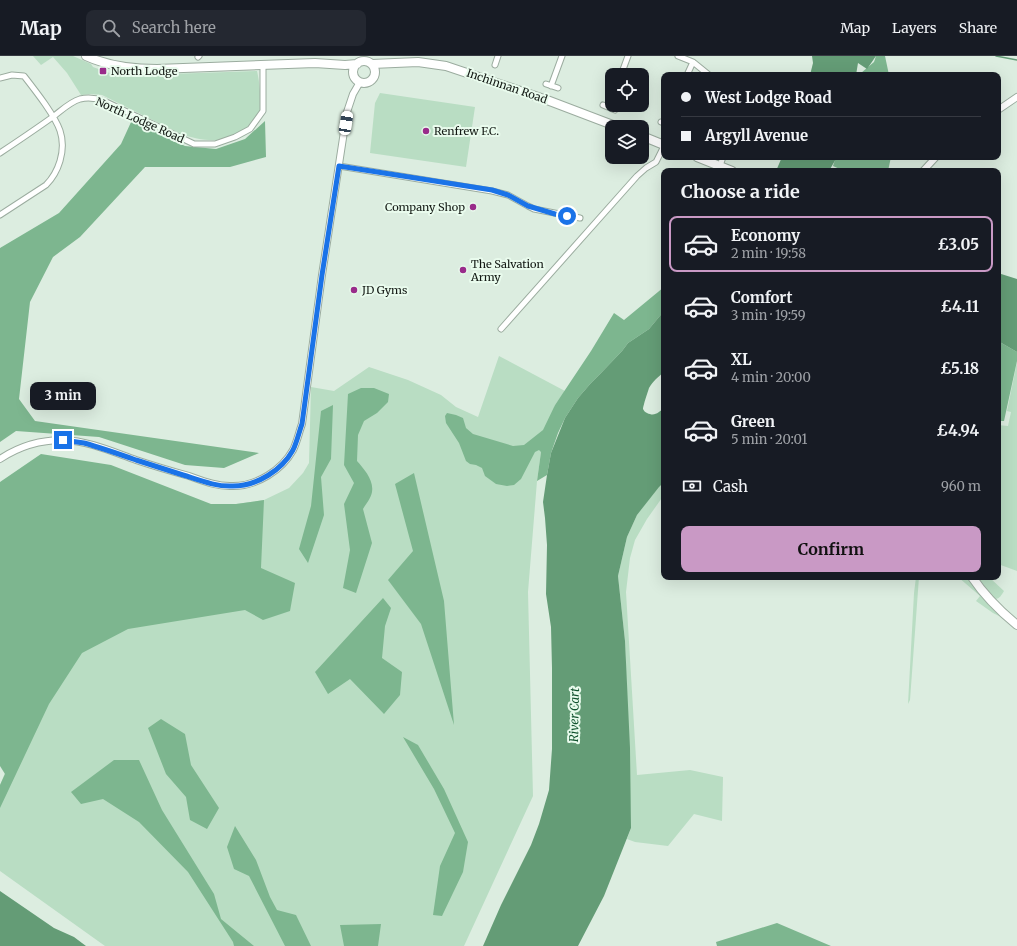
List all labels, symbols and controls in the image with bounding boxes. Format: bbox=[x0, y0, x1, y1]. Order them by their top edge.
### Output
search box bbox=[86, 10, 366, 46]
text: Map bbox=[20, 16, 62, 40]
icon: search bbox=[100, 17, 122, 39]
text: Search here bbox=[132, 18, 216, 37]
text: Map bbox=[840, 19, 870, 37]
text: Layers bbox=[892, 19, 937, 37]
text: Share bbox=[959, 19, 997, 37]
place label: North Lodge bbox=[111, 64, 178, 78]
marker: North Lodge bbox=[98, 66, 108, 76]
street label: Inchinnan Road bbox=[465, 66, 550, 106]
map controls bbox=[605, 68, 649, 164]
button: locate bbox=[605, 68, 649, 112]
text: West Lodge Road bbox=[705, 88, 832, 107]
street label: North Lodge Road bbox=[93, 94, 187, 146]
car bbox=[338, 110, 354, 136]
button: layers bbox=[605, 120, 649, 164]
place label: Renfrew F.C. bbox=[434, 124, 499, 138]
marker: Renfrew F.C. bbox=[421, 126, 431, 136]
text: Argyll Avenue bbox=[705, 126, 808, 145]
text: Choose a ride bbox=[681, 180, 800, 203]
place label: Company Shop bbox=[385, 200, 465, 214]
marker: Company Shop bbox=[468, 202, 478, 212]
route start bbox=[558, 207, 576, 225]
icon: car bbox=[683, 226, 719, 262]
text: Economy bbox=[731, 226, 800, 245]
text: £3.05 bbox=[938, 235, 979, 254]
text: 2 min · 19:58 bbox=[731, 245, 806, 262]
place label: The Salvation Army bbox=[470, 257, 545, 284]
marker: The Salvation Army bbox=[458, 265, 468, 275]
place label: JD Gyms bbox=[361, 283, 407, 297]
marker: JD Gyms bbox=[349, 285, 359, 295]
icon: car bbox=[683, 288, 719, 324]
text: Comfort bbox=[731, 288, 792, 307]
text: £4.11 bbox=[941, 297, 979, 316]
text: 3 min · 19:59 bbox=[731, 307, 806, 324]
icon: car bbox=[683, 350, 719, 386]
text: XL bbox=[731, 350, 752, 369]
text: £5.18 bbox=[940, 359, 979, 378]
text: 4 min · 20:00 bbox=[731, 369, 811, 386]
callout: 3 min bbox=[30, 382, 96, 410]
text: 3 min bbox=[45, 387, 81, 404]
icon: car bbox=[683, 412, 719, 448]
text: Green bbox=[731, 412, 775, 431]
text: £4.94 bbox=[936, 421, 979, 440]
route end bbox=[54, 431, 72, 449]
text: 5 min · 20:01 bbox=[731, 431, 807, 448]
icon: cash bbox=[681, 475, 703, 497]
text: Cash bbox=[713, 477, 748, 496]
text: 960 m bbox=[941, 478, 981, 495]
button: Confirm bbox=[681, 526, 981, 572]
water label: River Cart bbox=[566, 687, 582, 742]

